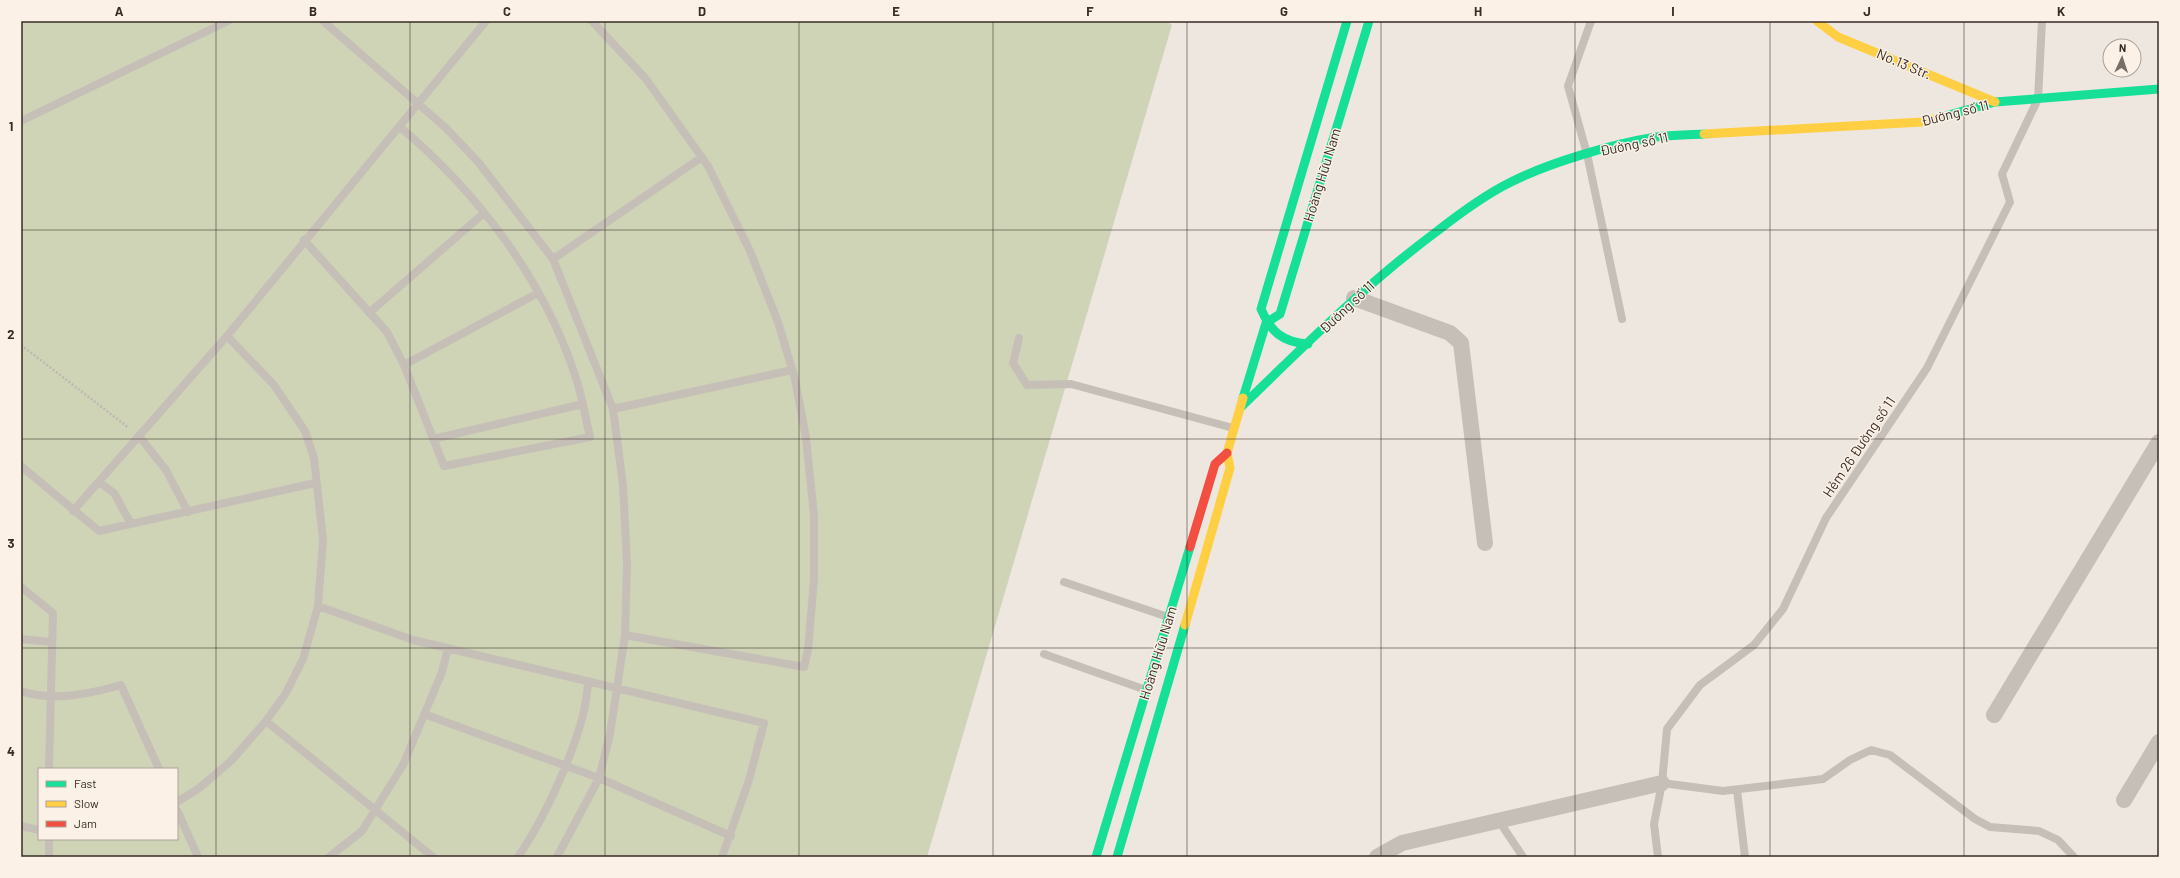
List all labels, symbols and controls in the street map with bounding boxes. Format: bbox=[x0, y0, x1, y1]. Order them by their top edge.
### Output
text: A bbox=[115, 3, 124, 19]
text: B bbox=[309, 3, 317, 19]
text: C bbox=[503, 3, 511, 19]
text: D bbox=[698, 3, 706, 19]
text: E bbox=[892, 3, 900, 19]
text: F bbox=[1086, 3, 1094, 19]
text: G bbox=[1280, 3, 1288, 19]
text: H bbox=[1474, 3, 1482, 19]
text: I bbox=[1671, 3, 1675, 19]
text: J bbox=[1863, 3, 1871, 19]
text: K bbox=[2057, 3, 2065, 19]
north arrow bbox=[2102, 38, 2142, 78]
text: N bbox=[2119, 41, 2127, 54]
street label: No.13 Str. bbox=[1874, 44, 1934, 83]
street label: Đường số 11 bbox=[1919, 96, 1990, 129]
text: 1 bbox=[9, 118, 13, 134]
street label: Hoàng Hữu Nam bbox=[1299, 126, 1344, 224]
street label: Đường số 11 bbox=[1598, 128, 1669, 159]
street label: Đường số 11 bbox=[1316, 277, 1378, 336]
text: 2 bbox=[7, 326, 15, 342]
street label: Hẻm 26 Đường số 11 bbox=[1819, 393, 1899, 500]
text: 3 bbox=[7, 535, 15, 551]
street label: Hoàng Hữu Nam bbox=[1135, 604, 1180, 702]
text: 4 bbox=[7, 743, 15, 759]
legend bbox=[38, 768, 178, 840]
text: Fast bbox=[74, 776, 97, 790]
text: Slow bbox=[74, 796, 99, 810]
text: Jam bbox=[74, 816, 97, 830]

